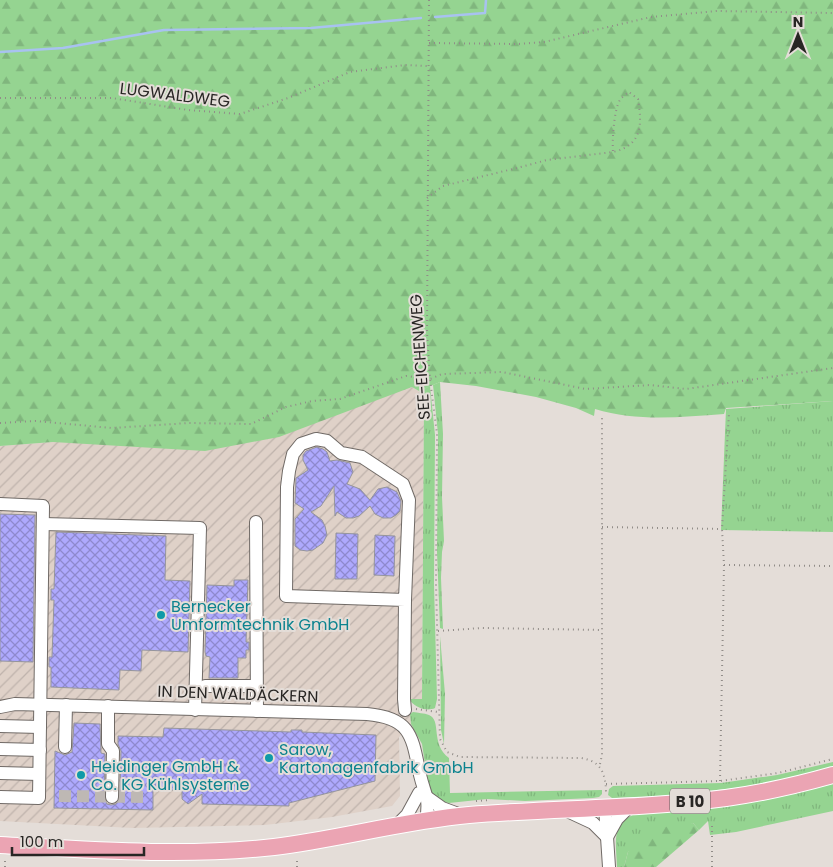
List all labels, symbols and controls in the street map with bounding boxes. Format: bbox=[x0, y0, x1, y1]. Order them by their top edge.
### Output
north arrow bbox=[773, 10, 823, 60]
text: N bbox=[793, 12, 803, 32]
street label: LUGWALDWEG bbox=[118, 77, 232, 113]
street label: SEE-EICHENWEG bbox=[404, 293, 436, 421]
place label: Bernecker Umformtechnik GmbH bbox=[171, 595, 349, 636]
marker: Bernecker Umformtechnik GmbH bbox=[155, 609, 167, 621]
street label: IN DEN WALDÄCKERN bbox=[157, 680, 319, 708]
place label: Sarow, Kartonagenfabrik GmbH bbox=[279, 738, 474, 779]
marker: Sarow, Kartonagenfabrik GmbH bbox=[263, 752, 275, 764]
place label: Heidinger GmbH & Co. KG Kühlsysteme bbox=[91, 755, 249, 796]
marker: Heidinger GmbH & Co. KG Kühlsysteme bbox=[75, 769, 87, 781]
road number: B 10 bbox=[670, 788, 710, 814]
scale bar bbox=[12, 824, 145, 856]
text: 100 m bbox=[20, 831, 63, 852]

